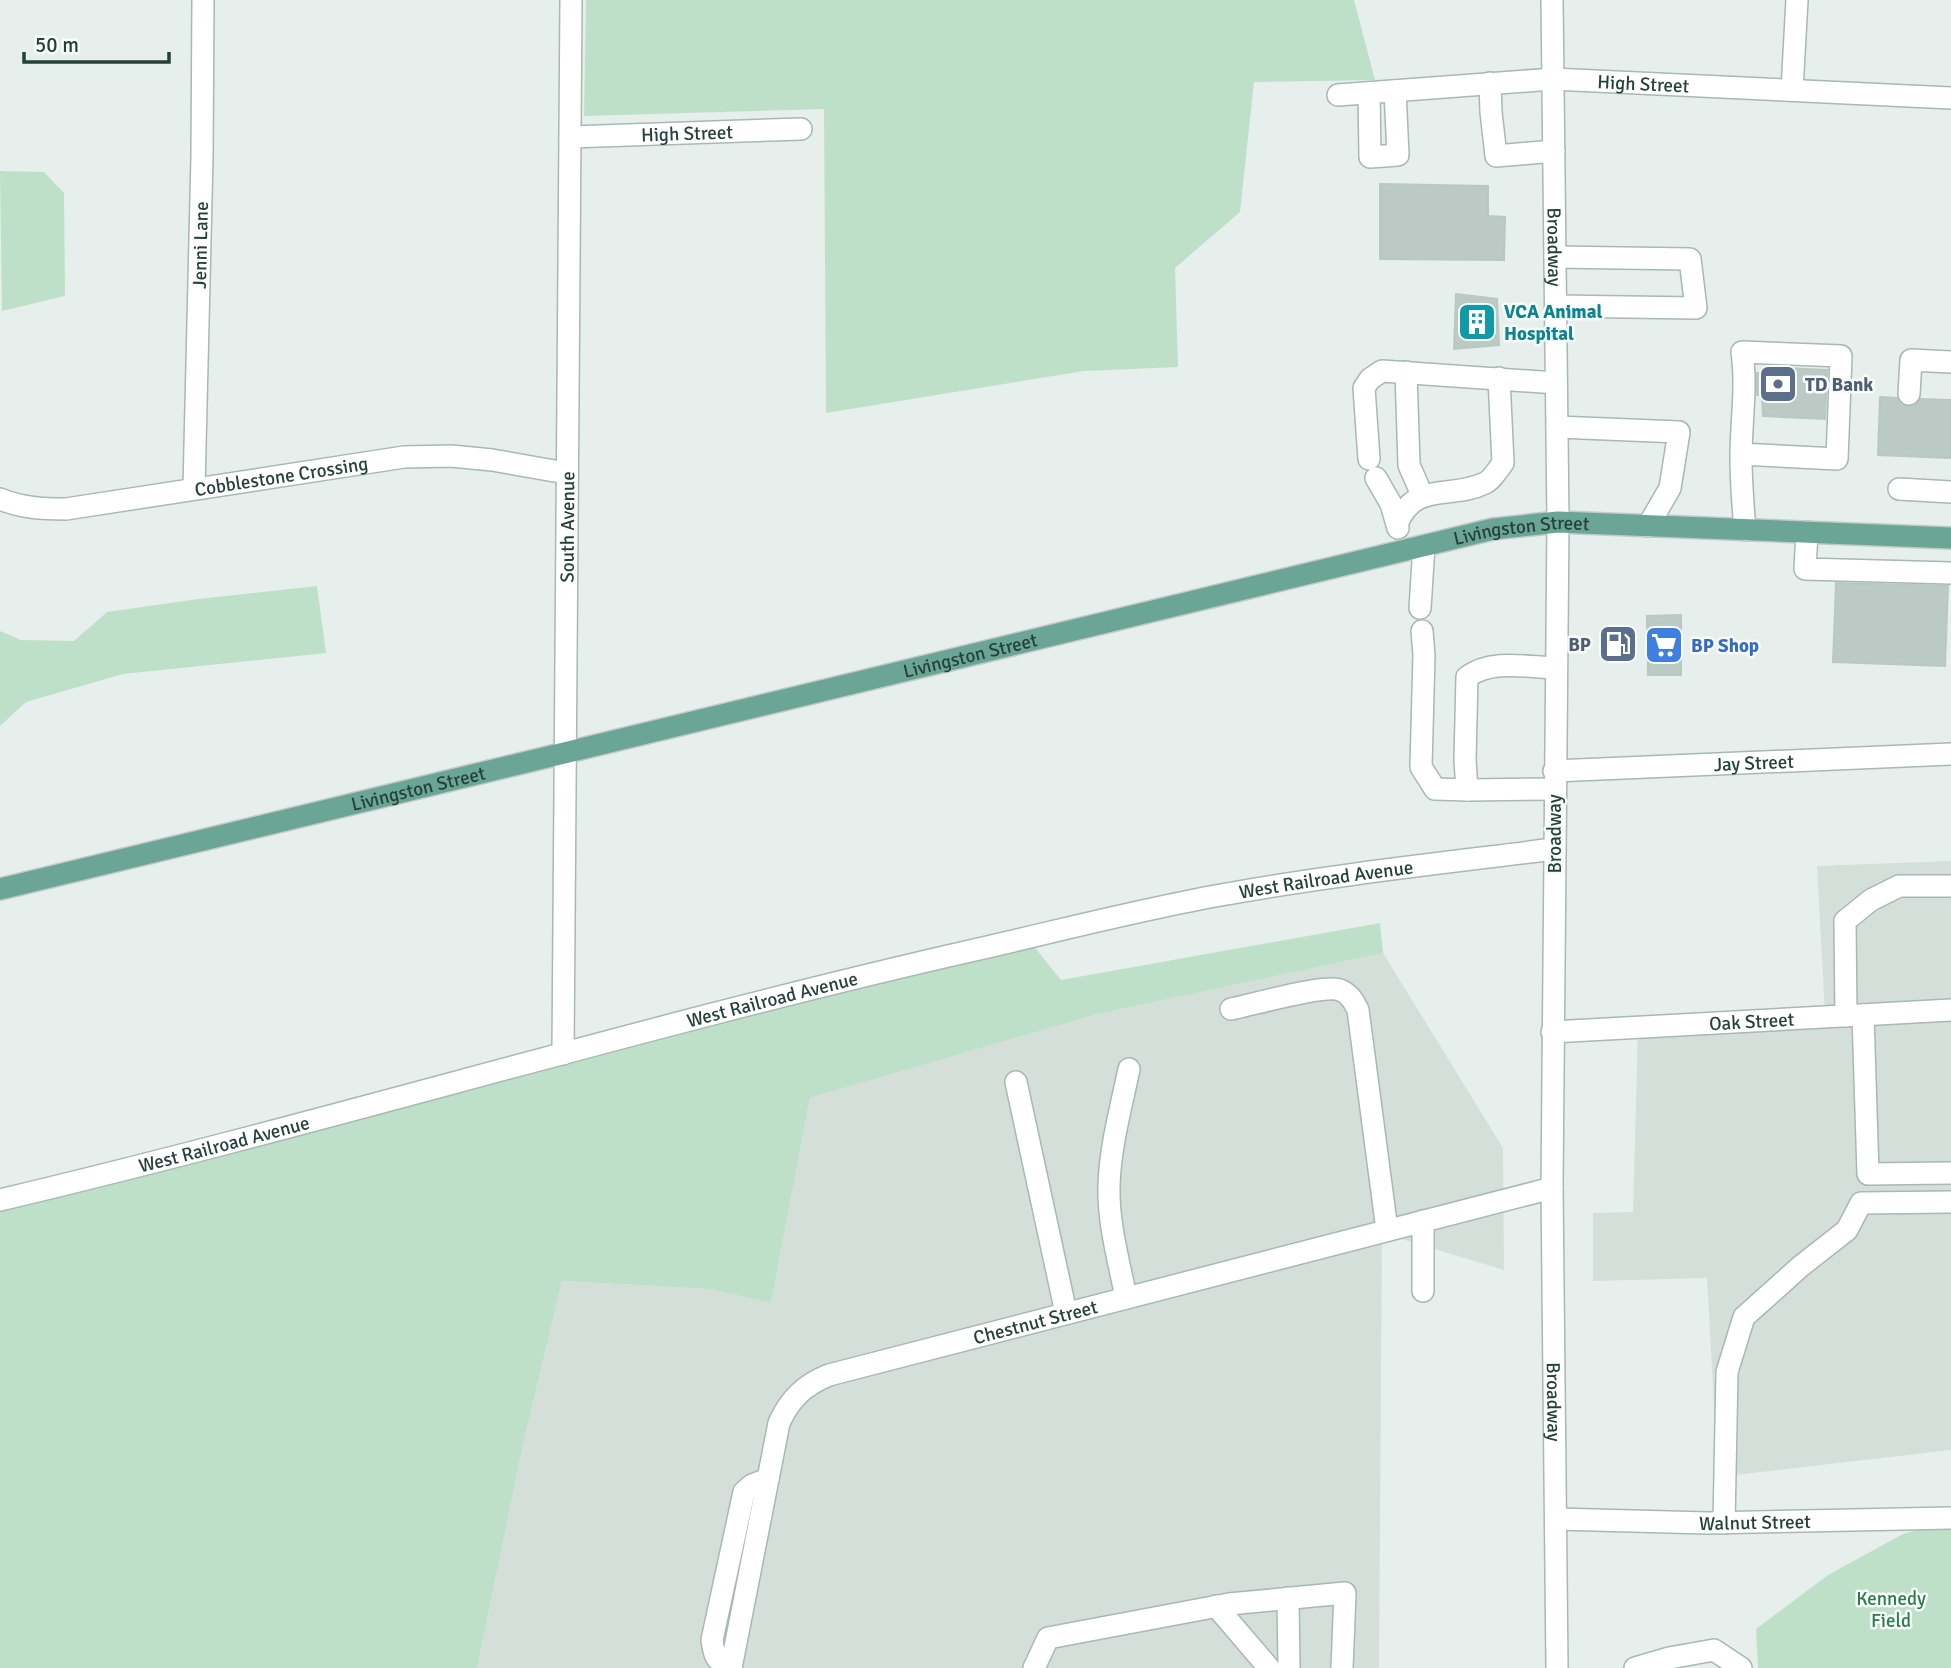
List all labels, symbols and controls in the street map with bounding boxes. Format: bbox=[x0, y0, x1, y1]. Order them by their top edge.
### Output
scale bar bbox=[24, 21, 170, 65]
text: 50 m bbox=[35, 32, 79, 58]
street label: High Street bbox=[1597, 70, 1690, 99]
street label: High Street bbox=[641, 120, 734, 148]
street label: Jenni Lane bbox=[188, 201, 214, 289]
street label: Broadway bbox=[1541, 207, 1566, 287]
place label: VCA Animal Hospital bbox=[1504, 300, 1602, 346]
building icon: VCA Animal Hospital bbox=[1456, 301, 1498, 343]
bank icon: TD Bank bbox=[1757, 363, 1799, 405]
place label: TD Bank bbox=[1805, 373, 1873, 397]
street label: Cobblestone Crossing bbox=[193, 452, 370, 502]
street label: South Avenue bbox=[556, 471, 580, 583]
street label: Livingston Street bbox=[1451, 511, 1590, 551]
fuel station icon: BP bbox=[1597, 623, 1639, 665]
supermarket icon: BP Shop bbox=[1643, 624, 1685, 666]
street label: Livingston Street bbox=[901, 628, 1040, 684]
place label: BP bbox=[1568, 633, 1591, 657]
place label: BP Shop bbox=[1691, 634, 1759, 658]
street label: Jay Street bbox=[1713, 750, 1795, 777]
street label: Livingston Street bbox=[349, 761, 488, 817]
street label: Broadway bbox=[1543, 794, 1567, 874]
street label: West Railroad Avenue bbox=[1237, 856, 1415, 905]
street label: West Railroad Avenue bbox=[684, 967, 860, 1033]
street label: Oak Street bbox=[1709, 1008, 1795, 1036]
street label: West Railroad Avenue bbox=[136, 1111, 312, 1178]
street label: Chestnut Street bbox=[971, 1295, 1101, 1350]
street label: Broadway bbox=[1541, 1362, 1566, 1442]
street label: Walnut Street bbox=[1699, 1510, 1811, 1536]
park label: Kennedy Field bbox=[1856, 1587, 1926, 1633]

